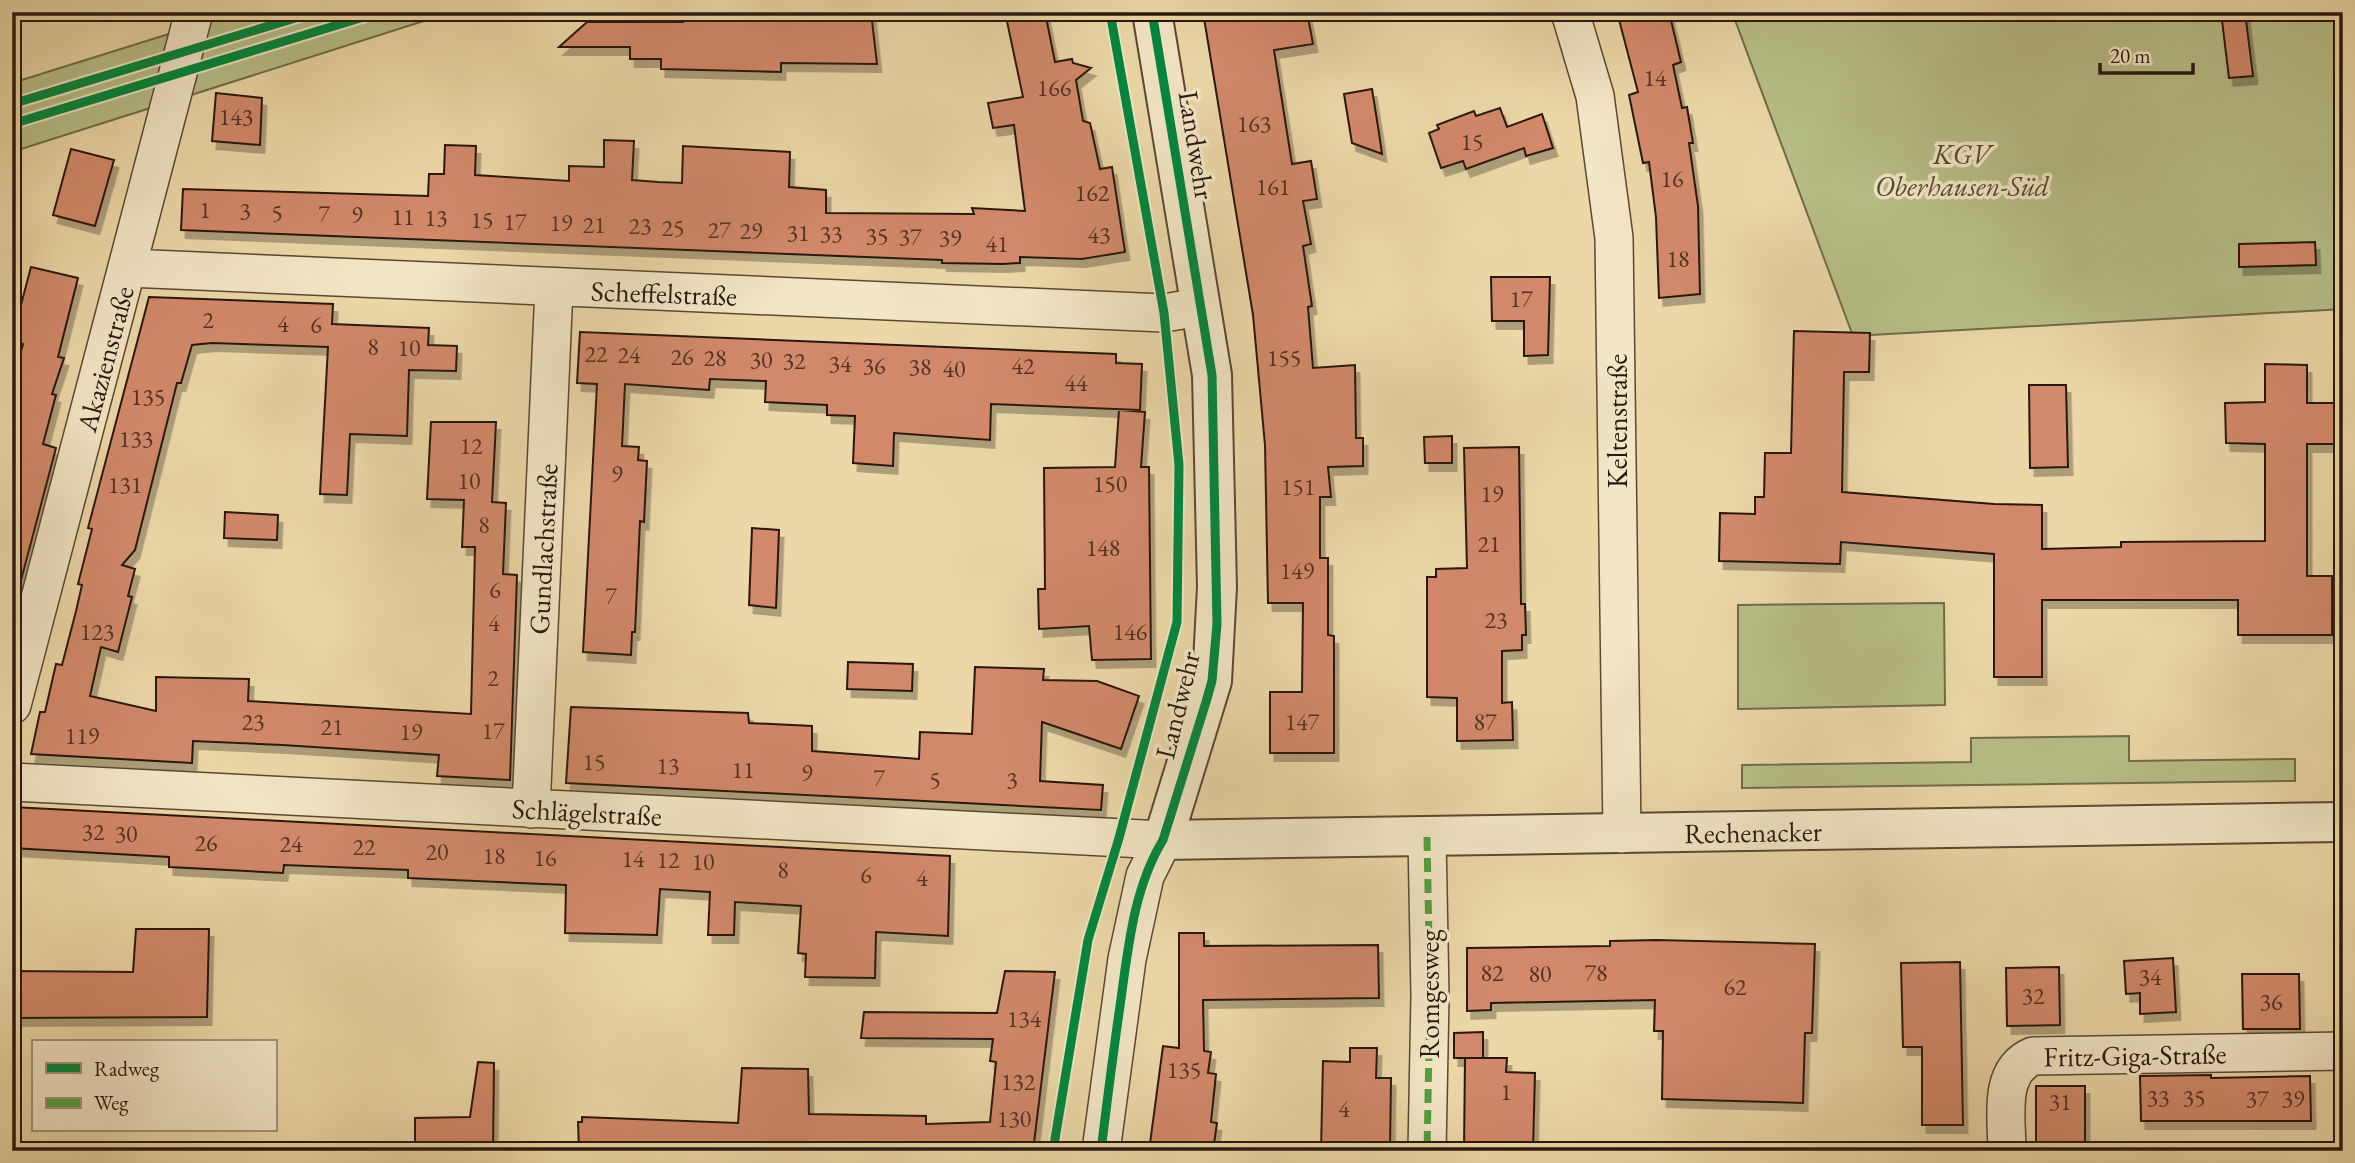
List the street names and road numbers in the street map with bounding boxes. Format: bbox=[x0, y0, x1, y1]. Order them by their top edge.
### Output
street label: Landwehr bbox=[1171, 88, 1223, 203]
street label: Scheffelstraße bbox=[590, 272, 738, 314]
street label: Akazienstraße bbox=[68, 282, 142, 437]
street label: Keltenstraße bbox=[1599, 354, 1635, 488]
street label: Gundlachstraße bbox=[521, 462, 565, 635]
street label: Landwehr bbox=[1146, 647, 1208, 763]
street label: Schlägelstraße bbox=[511, 790, 663, 834]
street label: Rechenacker bbox=[1684, 813, 1823, 851]
street label: Romgesweg bbox=[1411, 929, 1447, 1059]
street label: Fritz-Giga-Straße bbox=[2043, 1035, 2227, 1075]

